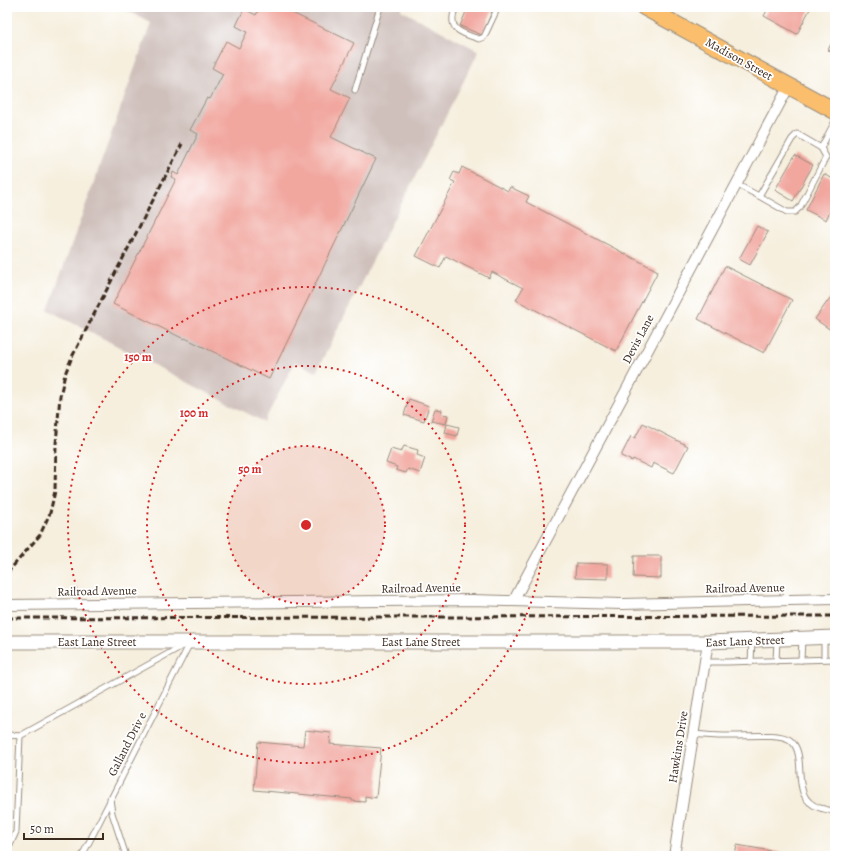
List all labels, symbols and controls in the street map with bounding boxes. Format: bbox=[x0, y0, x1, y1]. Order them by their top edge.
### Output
street label: Madison Street bbox=[702, 34, 776, 84]
street label: Devis Lane bbox=[618, 312, 658, 366]
text: 150 m bbox=[124, 349, 152, 365]
text: 100 m bbox=[180, 405, 208, 421]
text: 50 m bbox=[238, 461, 262, 477]
centre of rings bbox=[299, 518, 313, 532]
street label: Railroad Avenue bbox=[381, 579, 461, 597]
street label: Railroad Avenue bbox=[705, 579, 785, 597]
street label: Railroad Avenue bbox=[57, 582, 137, 600]
street label: East Lane Street bbox=[705, 632, 785, 650]
street label: East Lane Street bbox=[57, 634, 137, 650]
street label: East Lane Street bbox=[381, 634, 461, 650]
street label: Galland Driv e bbox=[104, 709, 150, 779]
street label: Hawkins Drive bbox=[664, 710, 692, 784]
scale bar bbox=[24, 815, 103, 841]
text: 50 m bbox=[30, 821, 54, 837]

